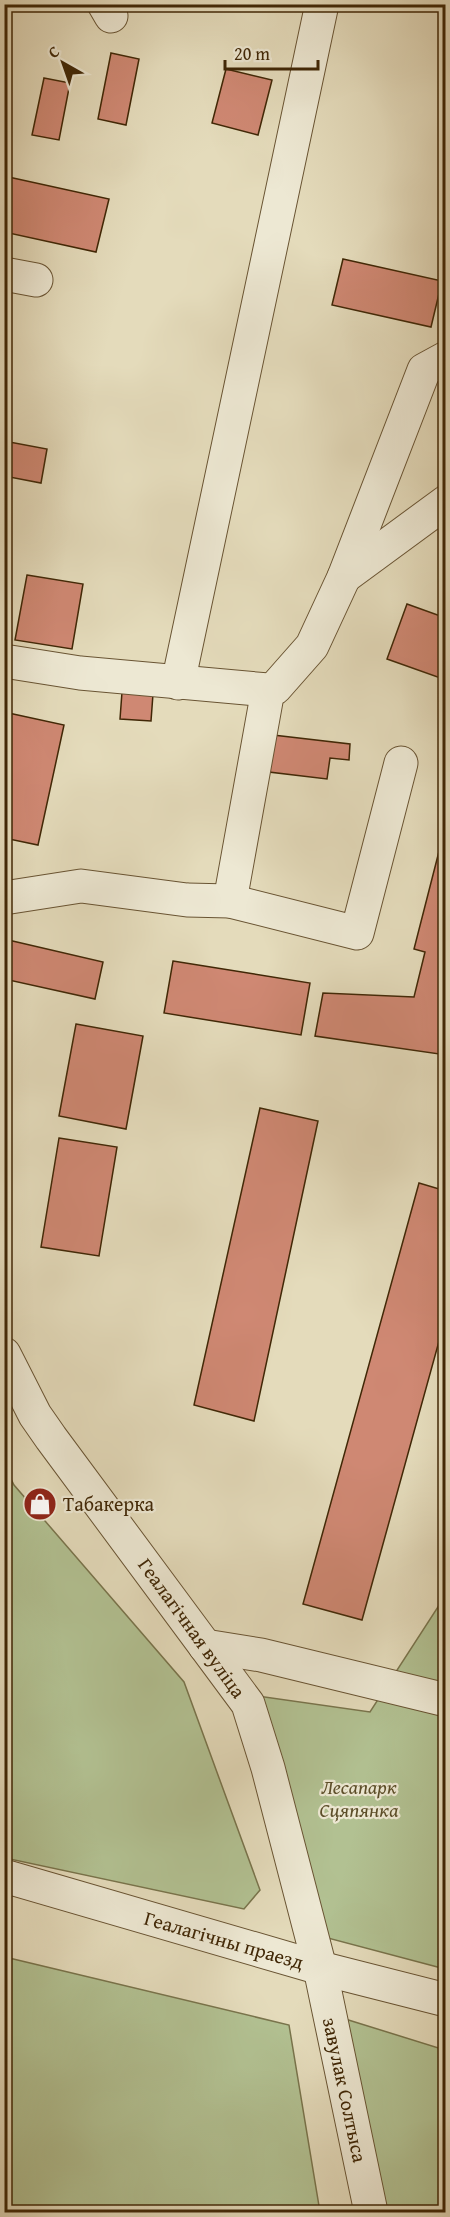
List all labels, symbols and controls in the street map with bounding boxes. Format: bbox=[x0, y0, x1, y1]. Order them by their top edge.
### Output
north arrow bbox=[33, 33, 93, 93]
scale bar bbox=[225, 33, 318, 71]
text: С bbox=[42, 39, 65, 64]
text: 20 m bbox=[234, 40, 270, 67]
shop icon: Табакерка bbox=[22, 1486, 58, 1522]
place label: Табакерка bbox=[63, 1489, 155, 1518]
street label: Геалагічная вуліца bbox=[132, 1552, 254, 1704]
park label: Лесапарк Сцяпянка bbox=[320, 1772, 399, 1824]
street label: Геалагічны праезд bbox=[141, 1903, 307, 1976]
street label: завулак Солтыса bbox=[316, 2015, 375, 2166]

